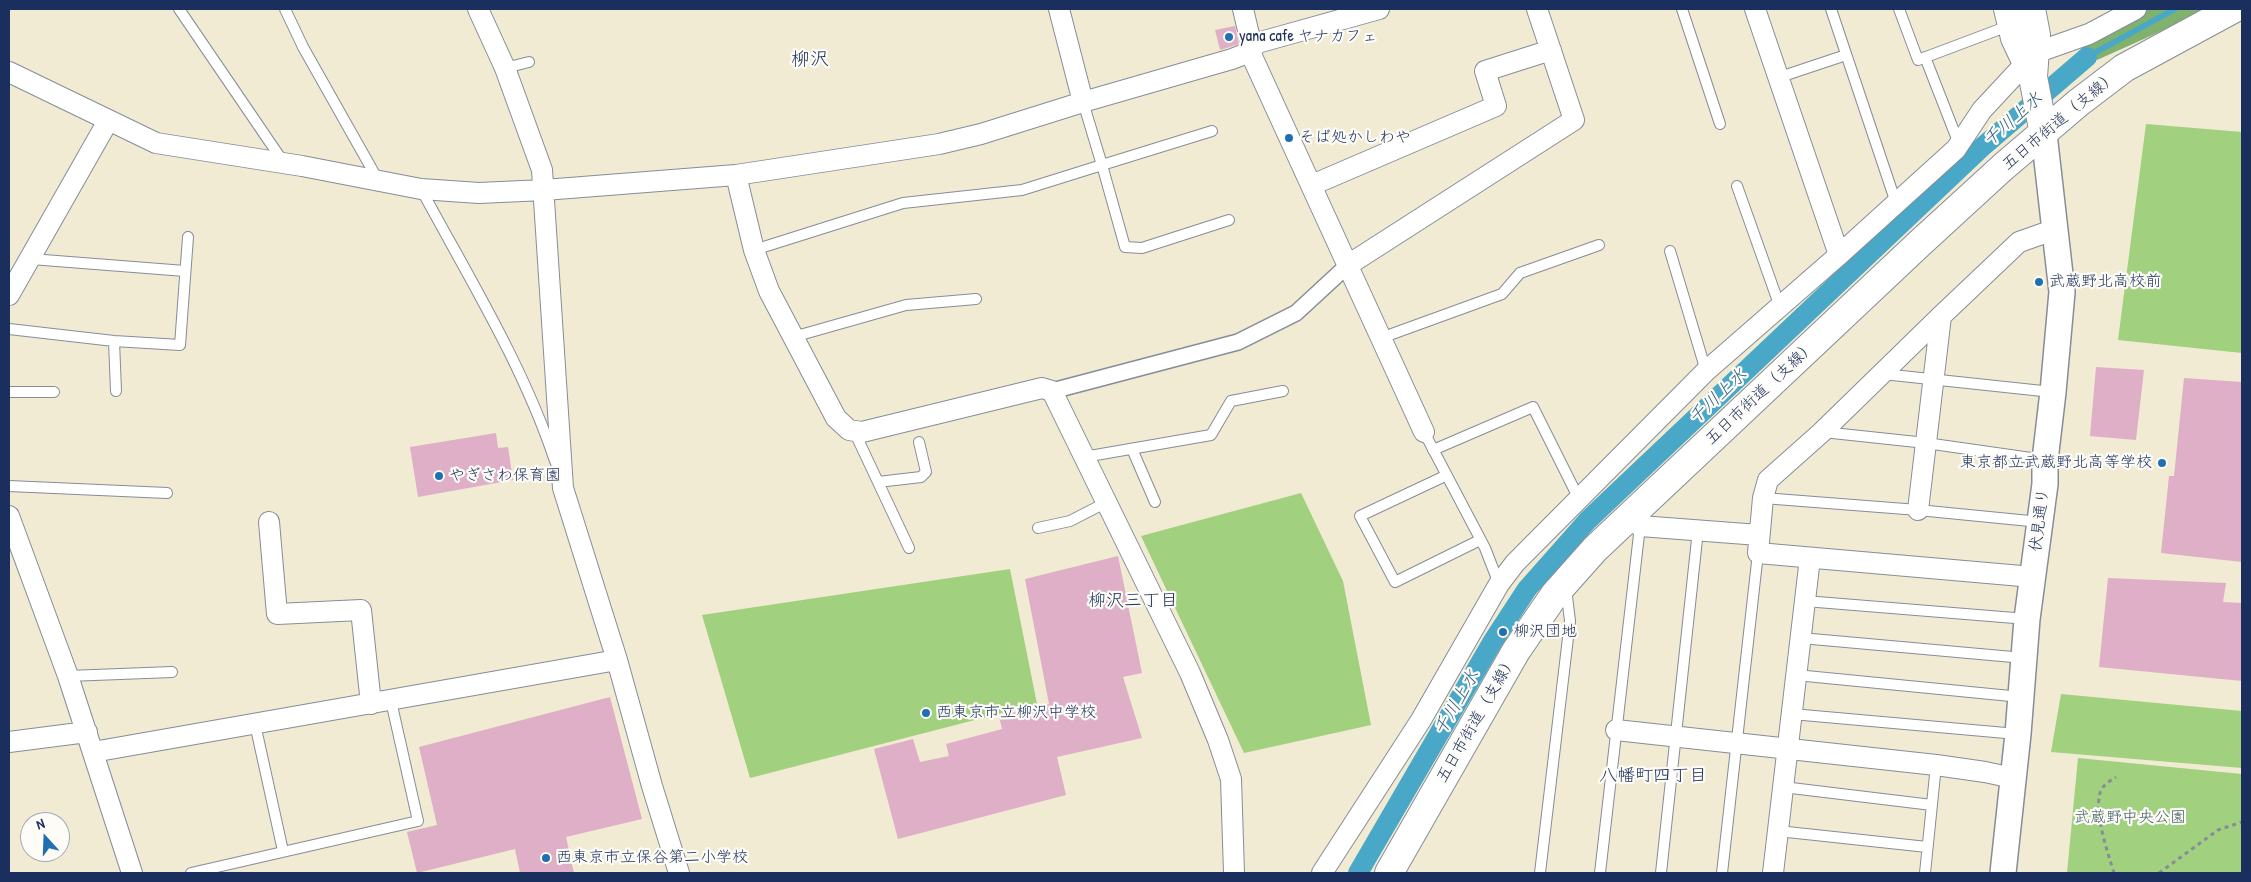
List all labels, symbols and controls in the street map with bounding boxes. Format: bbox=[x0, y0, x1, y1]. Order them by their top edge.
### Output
place label: yana cafe ヤナカフェ bbox=[1239, 27, 1377, 47]
marker: yana cafe ヤナカフェ bbox=[1223, 31, 1235, 43]
district label: 柳沢 bbox=[791, 49, 829, 71]
street label: 五日市街道（支線） bbox=[1999, 67, 2121, 175]
water label: 千川上水 bbox=[1979, 88, 2047, 152]
place label: そば処かしわや bbox=[1299, 128, 1411, 148]
marker: そば処かしわや bbox=[1283, 132, 1295, 144]
place label: 武蔵野北高校前 bbox=[2049, 272, 2161, 292]
marker: 武蔵野北高校前 bbox=[2033, 276, 2045, 288]
street label: 五日市街道（支線） bbox=[1702, 337, 1820, 449]
water label: 千川上水 bbox=[1684, 365, 1752, 429]
place label: 東京都立武蔵野北高等学校 bbox=[1960, 453, 2152, 473]
marker: 東京都立武蔵野北高等学校 bbox=[2156, 457, 2168, 469]
place label: やぎさわ保育園 bbox=[449, 466, 561, 486]
marker: やぎさわ保育園 bbox=[433, 470, 445, 482]
street label: 伏見通り bbox=[2027, 487, 2053, 553]
district label: 柳沢三丁目 bbox=[1088, 590, 1178, 612]
place label: 柳沢団地 bbox=[1513, 622, 1577, 642]
marker: 柳沢団地 bbox=[1497, 626, 1509, 638]
street label: 五日市街道（支線） bbox=[1433, 652, 1521, 786]
water label: 千川上水 bbox=[1430, 666, 1484, 740]
place label: 西東京市立柳沢中学校 bbox=[936, 703, 1096, 723]
marker: 西東京市立柳沢中学校 bbox=[920, 707, 932, 719]
district label: 八幡町四丁目 bbox=[1599, 765, 1707, 787]
park label: 武蔵野中央公園 bbox=[2074, 808, 2186, 828]
north arrow bbox=[20, 812, 70, 862]
text: N bbox=[33, 813, 47, 834]
place label: 西東京市立保谷第二小学校 bbox=[556, 848, 748, 868]
marker: 西東京市立保谷第二小学校 bbox=[540, 852, 552, 864]

